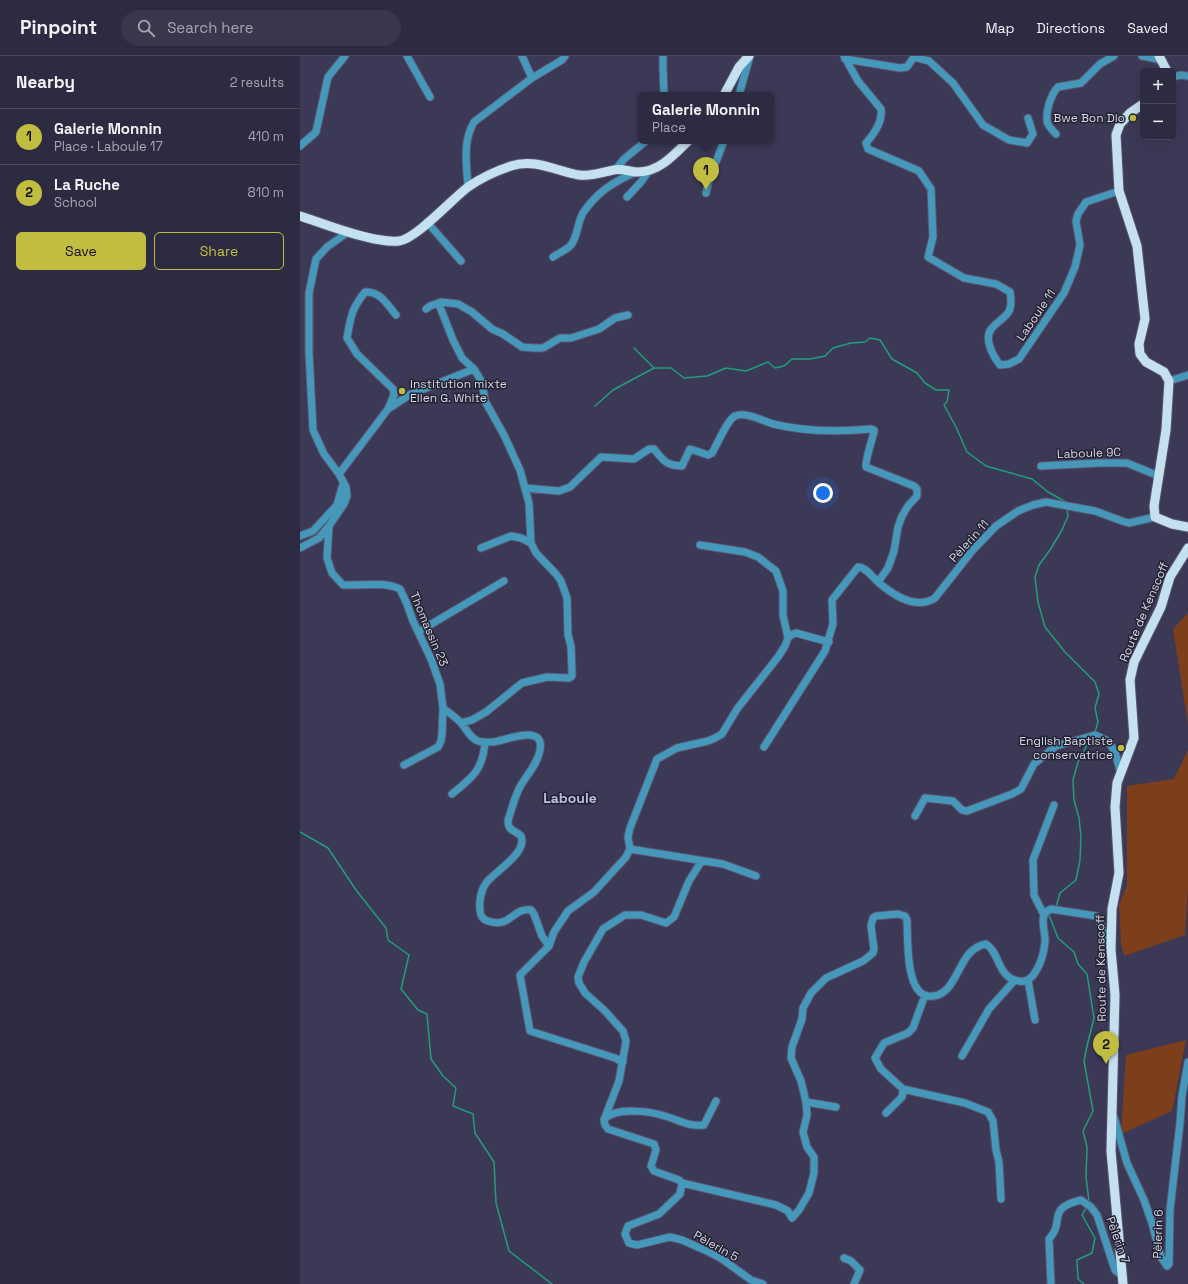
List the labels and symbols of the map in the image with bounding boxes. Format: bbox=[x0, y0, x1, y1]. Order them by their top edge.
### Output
place label: Bwe Bon Dlo bbox=[1053, 110, 1125, 126]
marker: Bwe Bon Dlo bbox=[1128, 113, 1138, 123]
pin: 1 bbox=[693, 157, 719, 190]
street label: Laboule 11 bbox=[1013, 286, 1059, 344]
place label: Institution mixte Ellen G. White bbox=[410, 376, 507, 406]
marker: Institution mixte Ellen G. White bbox=[397, 386, 407, 396]
street label: Laboule 9C bbox=[1057, 444, 1122, 462]
your location bbox=[813, 483, 833, 503]
street label: Pèlerin 11 bbox=[946, 516, 992, 566]
street label: Route de Kenscoff bbox=[1116, 560, 1172, 664]
street label: Thomassin 23 bbox=[406, 589, 452, 669]
place label: English Baptiste conservatrice bbox=[1019, 733, 1113, 763]
marker: English Baptiste conservatrice bbox=[1116, 743, 1126, 753]
district label: Laboule bbox=[543, 789, 597, 807]
street label: Route de Kenscoff bbox=[1092, 914, 1110, 1022]
pin: 2 bbox=[1093, 1031, 1119, 1064]
street label: Pèlerin 6 bbox=[1149, 1209, 1167, 1259]
street label: Pèlerin 7 bbox=[1102, 1214, 1134, 1266]
street label: Pèlerin 5 bbox=[691, 1227, 741, 1265]

